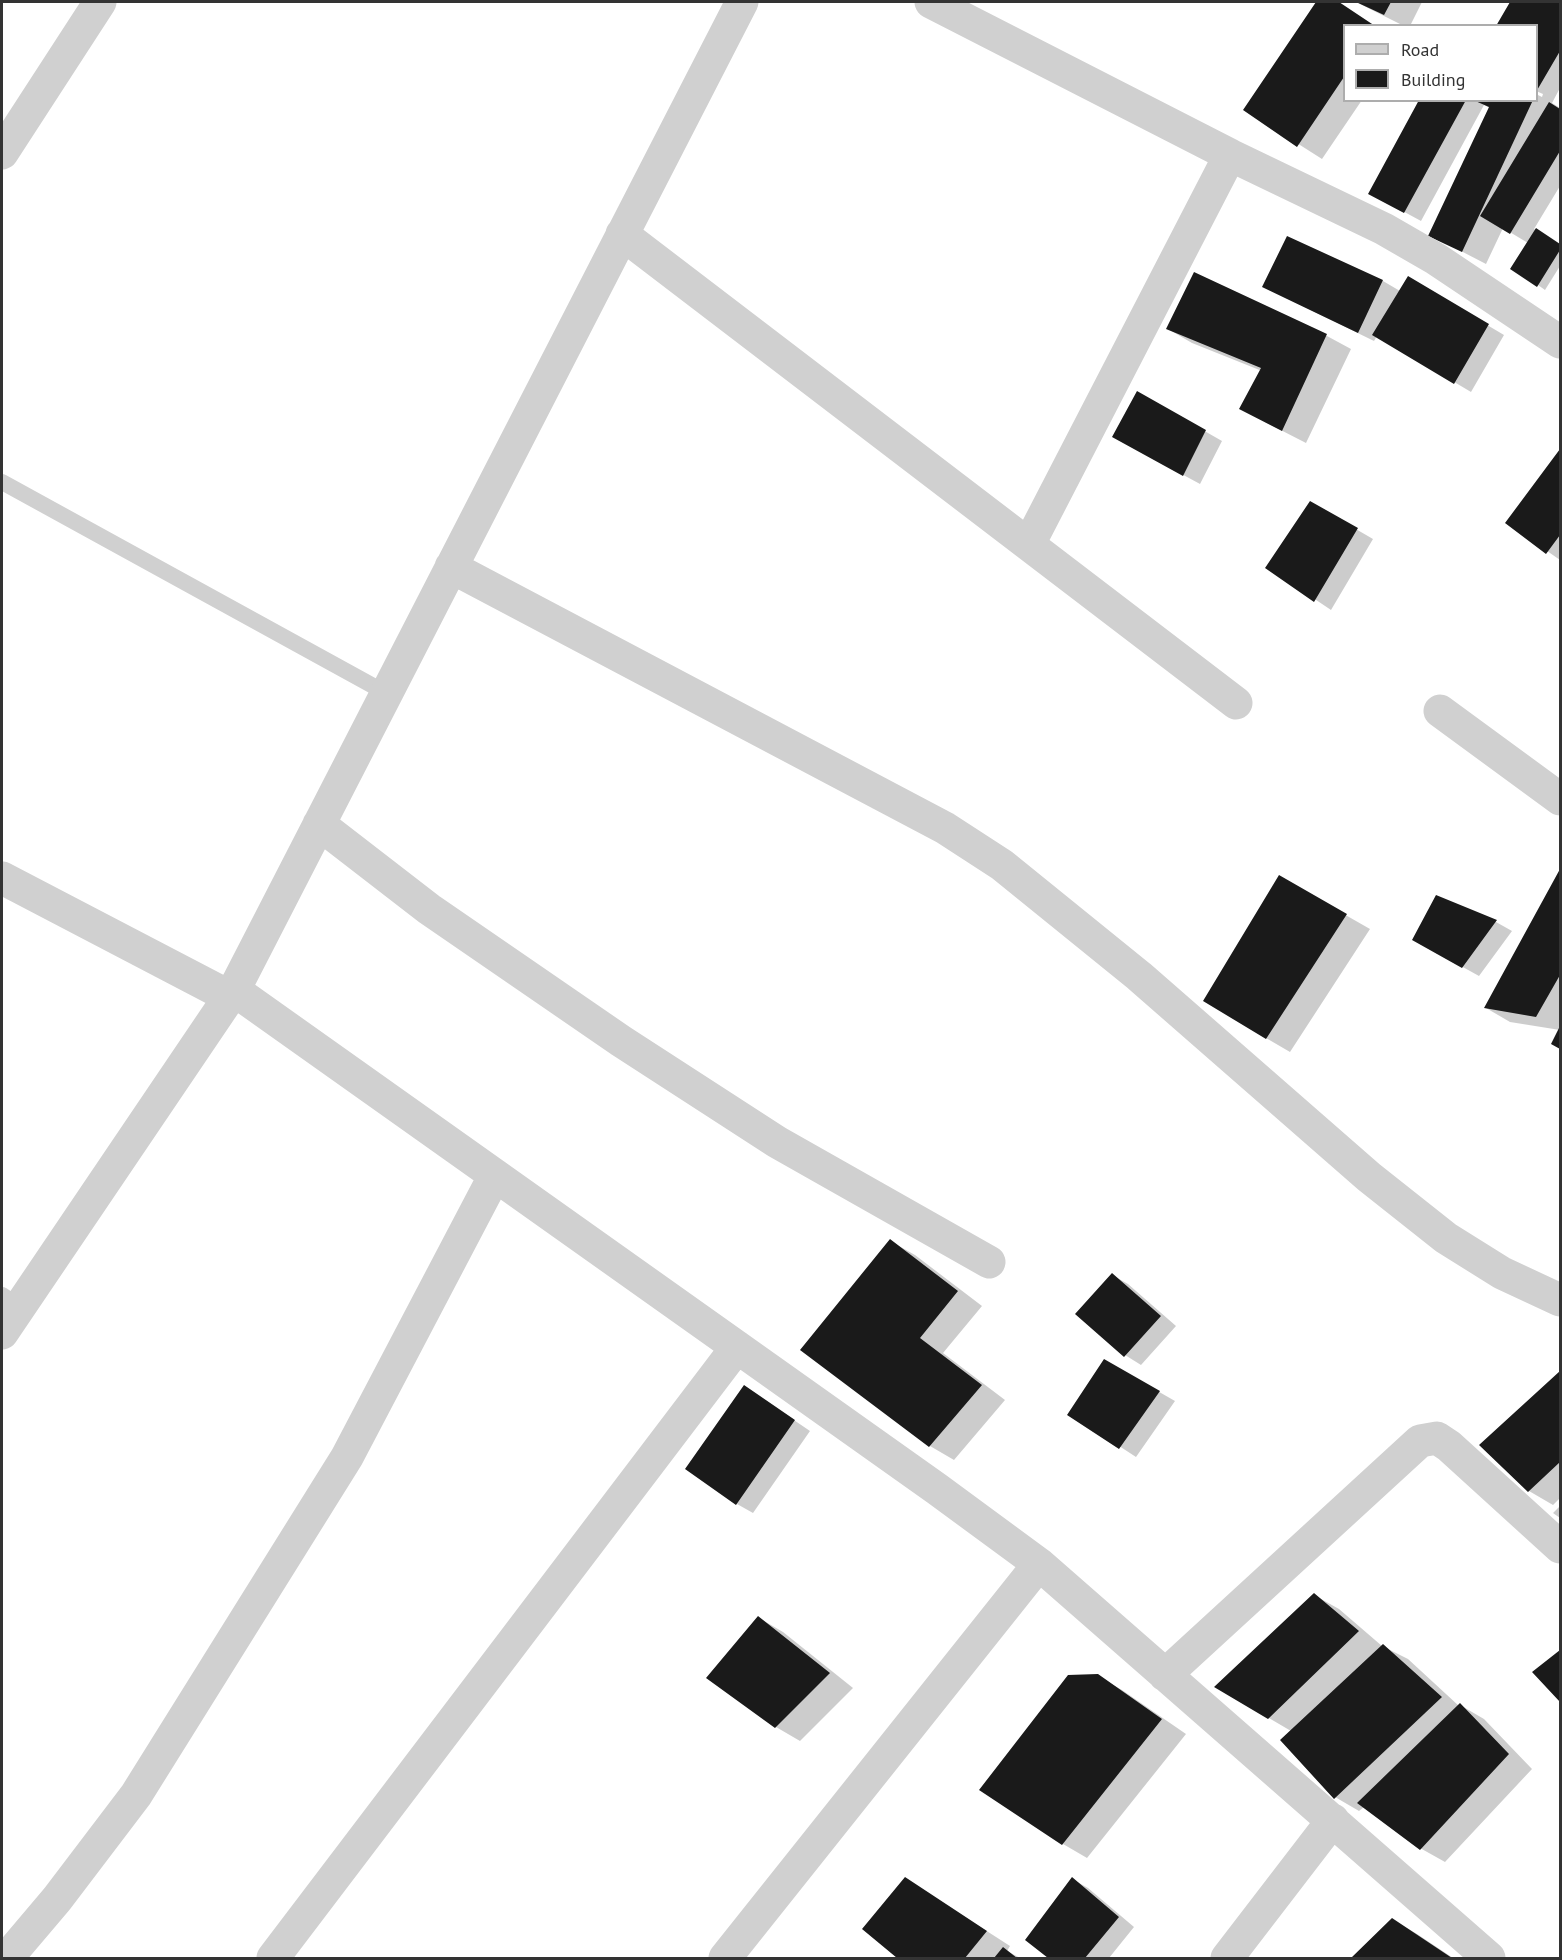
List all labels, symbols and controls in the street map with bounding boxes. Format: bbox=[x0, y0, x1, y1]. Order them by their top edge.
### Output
legend bbox=[1343, 24, 1538, 102]
text: Road bbox=[1401, 38, 1439, 61]
text: Building bbox=[1401, 68, 1465, 91]

